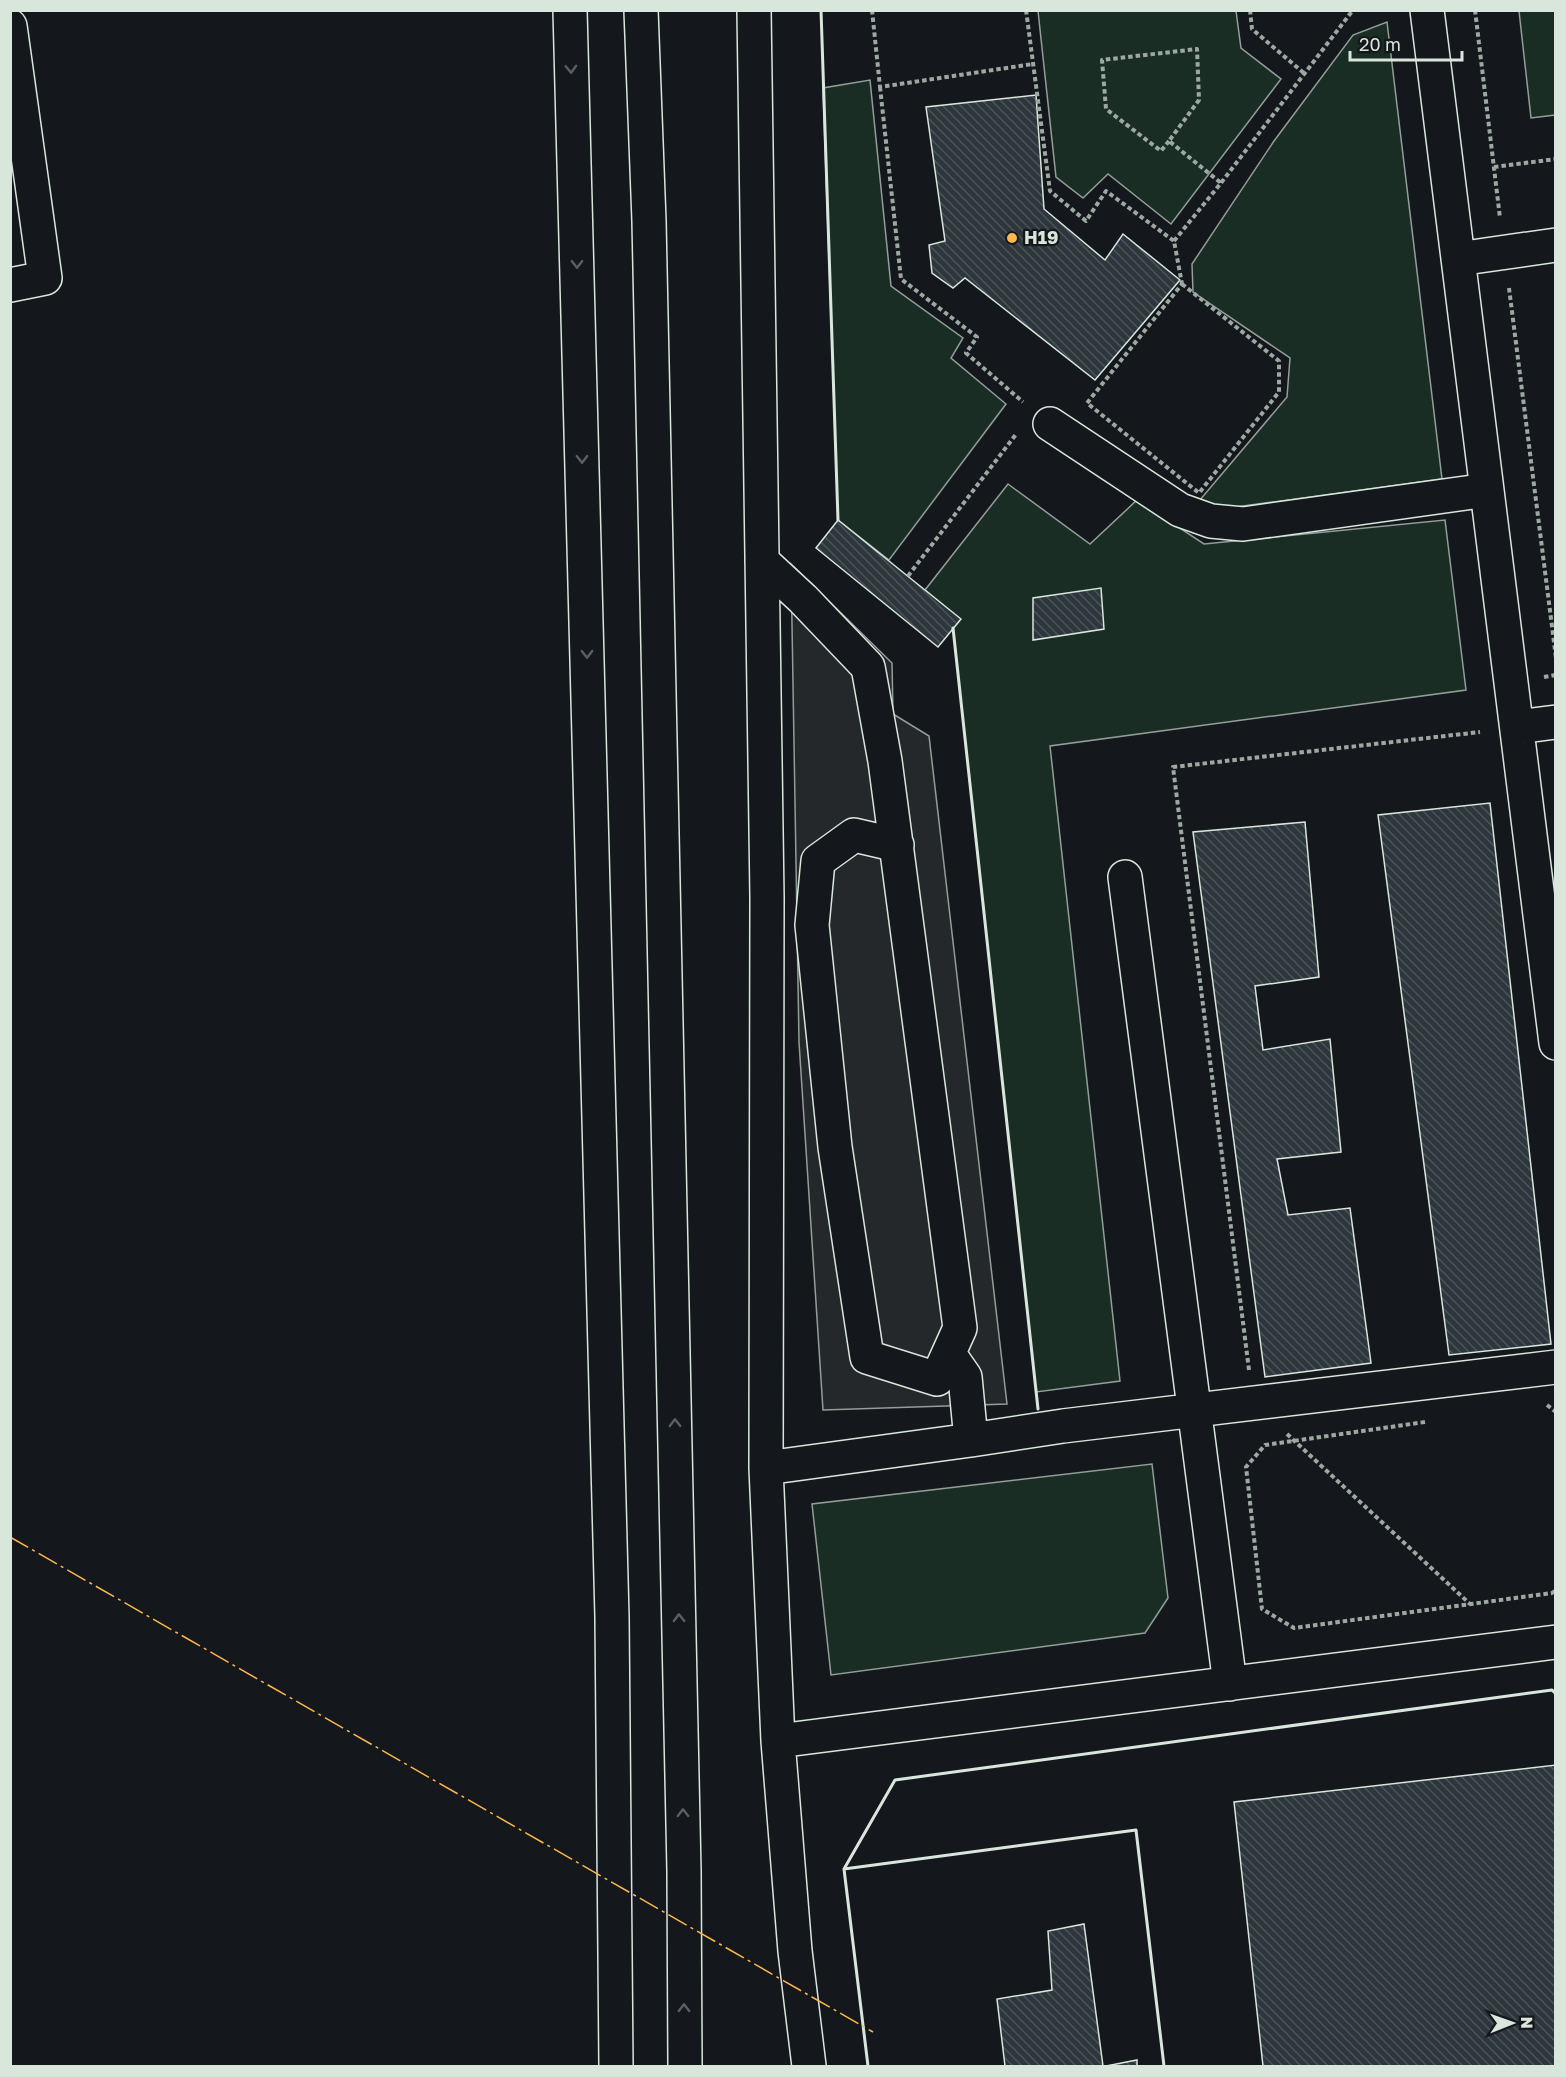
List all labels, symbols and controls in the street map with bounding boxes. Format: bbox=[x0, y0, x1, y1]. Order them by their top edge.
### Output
scale bar bbox=[1350, 24, 1462, 62]
text: 20 m bbox=[1359, 33, 1401, 55]
one-way arrow bbox=[565, 64, 578, 73]
place label: H19 bbox=[1024, 226, 1058, 248]
marker: H19 bbox=[1005, 231, 1019, 245]
one-way arrow bbox=[571, 259, 583, 268]
one-way arrow bbox=[576, 454, 588, 463]
one-way arrow bbox=[581, 649, 593, 658]
one-way arrow bbox=[668, 1419, 681, 1428]
one-way arrow bbox=[673, 1614, 685, 1623]
one-way arrow bbox=[677, 1809, 689, 1818]
north arrow bbox=[1482, 1993, 1542, 2053]
one-way arrow bbox=[678, 2004, 690, 2013]
text: N bbox=[1517, 2016, 1537, 2029]

